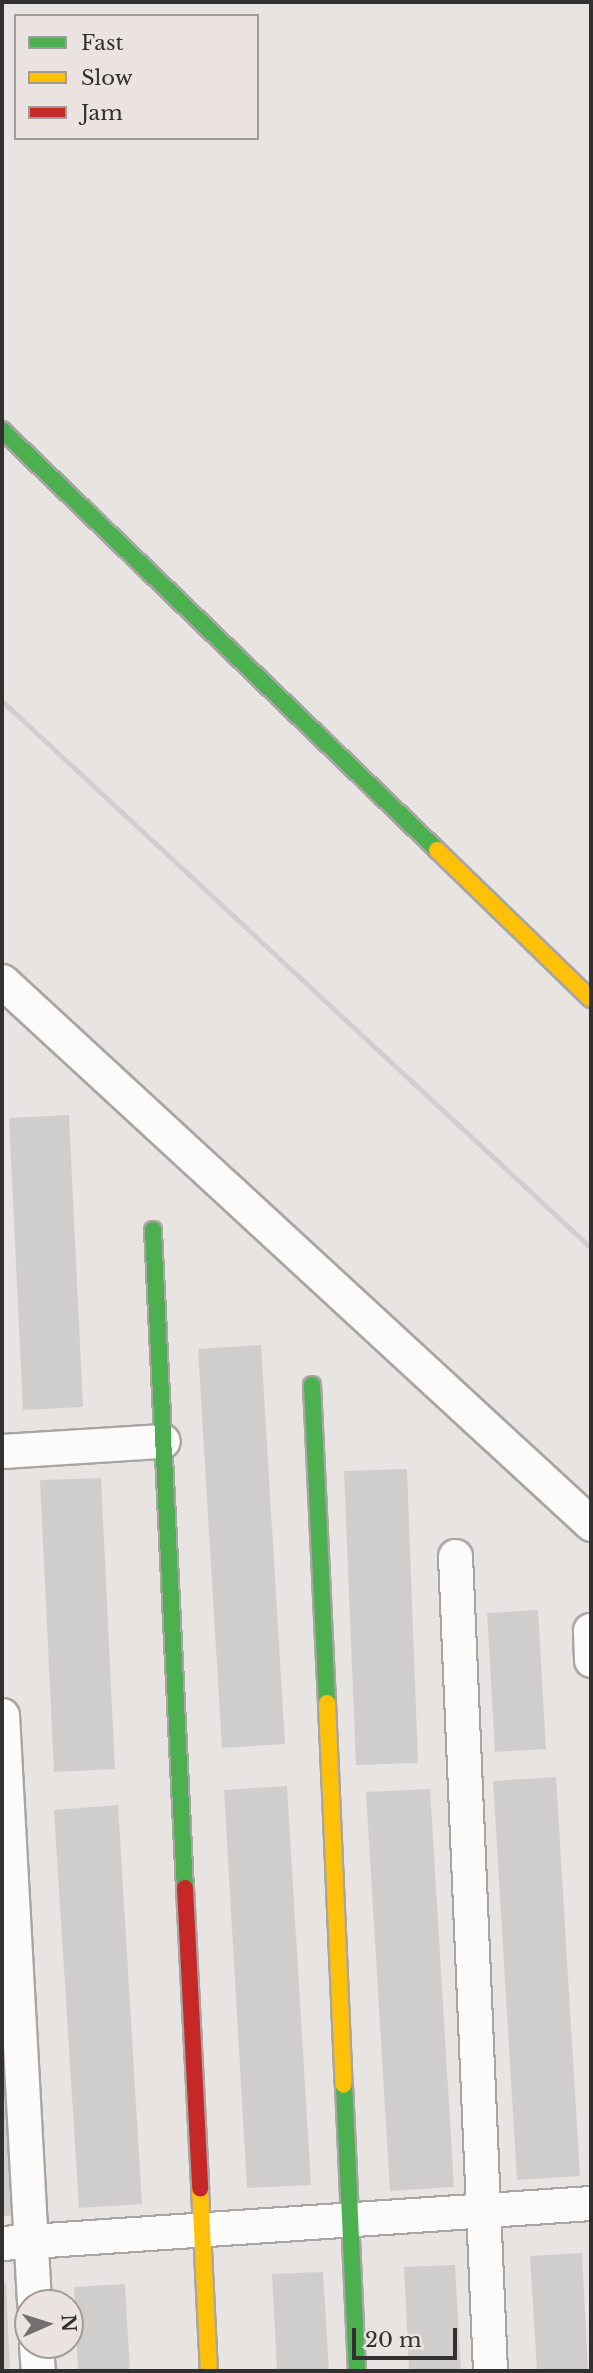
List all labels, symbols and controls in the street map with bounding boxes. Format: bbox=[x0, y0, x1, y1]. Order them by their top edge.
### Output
legend bbox=[14, 14, 259, 140]
text: Fast bbox=[81, 30, 123, 56]
text: Slow bbox=[81, 65, 133, 91]
text: Jam bbox=[81, 100, 123, 126]
north arrow bbox=[14, 2289, 84, 2359]
text: N bbox=[57, 2313, 80, 2333]
scale bar bbox=[355, 2314, 460, 2358]
text: 20 m bbox=[365, 2327, 422, 2353]

